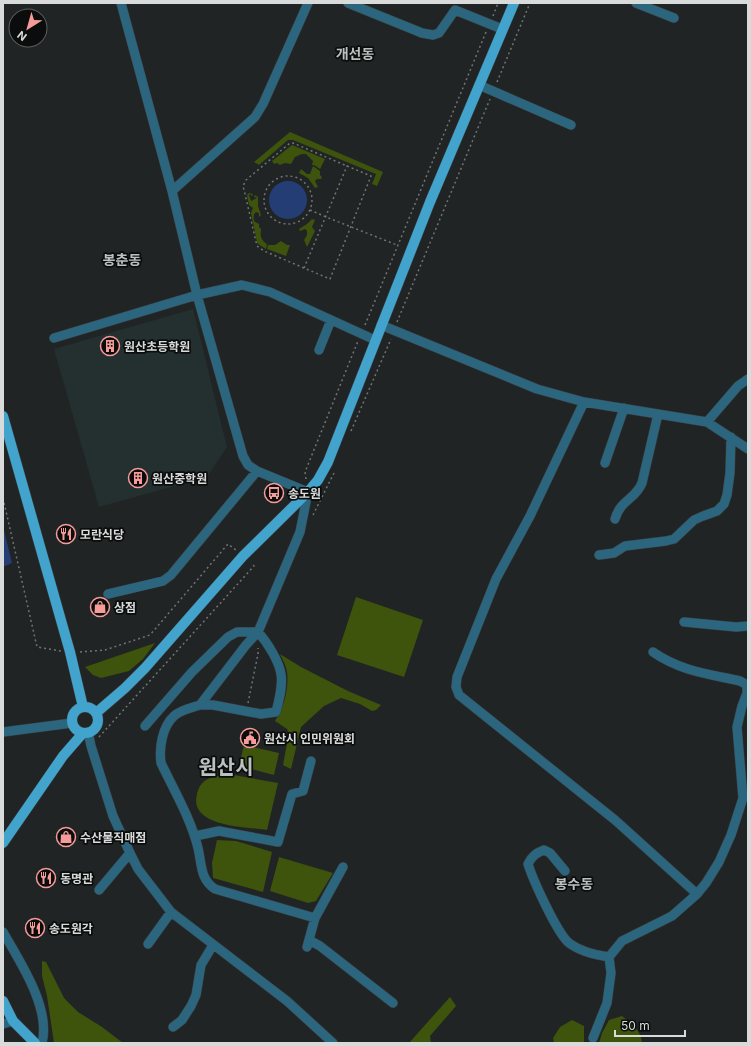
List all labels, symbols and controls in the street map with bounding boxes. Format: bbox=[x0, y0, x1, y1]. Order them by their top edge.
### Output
north arrow bbox=[8, 8, 48, 48]
text: N bbox=[14, 28, 30, 44]
district label: 개선동 bbox=[336, 45, 374, 62]
district label: 봉춘동 bbox=[103, 251, 141, 268]
building icon: 원산초등학원 bbox=[99, 335, 121, 357]
place label: 원산초등학원 bbox=[124, 339, 190, 354]
building icon: 원산중학원 bbox=[127, 467, 149, 489]
place label: 원산중학원 bbox=[152, 471, 207, 486]
bus stop icon: 송도원 bbox=[263, 482, 285, 504]
place label: 송도원 bbox=[288, 486, 321, 501]
restaurant icon: 모란식당 bbox=[55, 523, 77, 545]
place label: 모란식당 bbox=[80, 527, 124, 542]
shop icon: 상점 bbox=[89, 596, 111, 618]
place label: 상점 bbox=[114, 600, 136, 615]
public building icon: 원산시 인민위원회 bbox=[239, 727, 261, 749]
place label: 원산시 인민위원회 bbox=[264, 731, 355, 746]
district label: 원산시 bbox=[198, 755, 254, 779]
shop icon: 수산물직매점 bbox=[55, 826, 77, 848]
place label: 수산물직매점 bbox=[80, 830, 146, 845]
restaurant icon: 동명관 bbox=[35, 867, 57, 889]
place label: 동명관 bbox=[60, 871, 93, 886]
district label: 봉수동 bbox=[555, 875, 593, 892]
restaurant icon: 송도원각 bbox=[24, 917, 46, 939]
place label: 송도원각 bbox=[49, 921, 93, 936]
scale bar bbox=[615, 1012, 685, 1038]
text: 50 m bbox=[621, 1018, 650, 1033]

